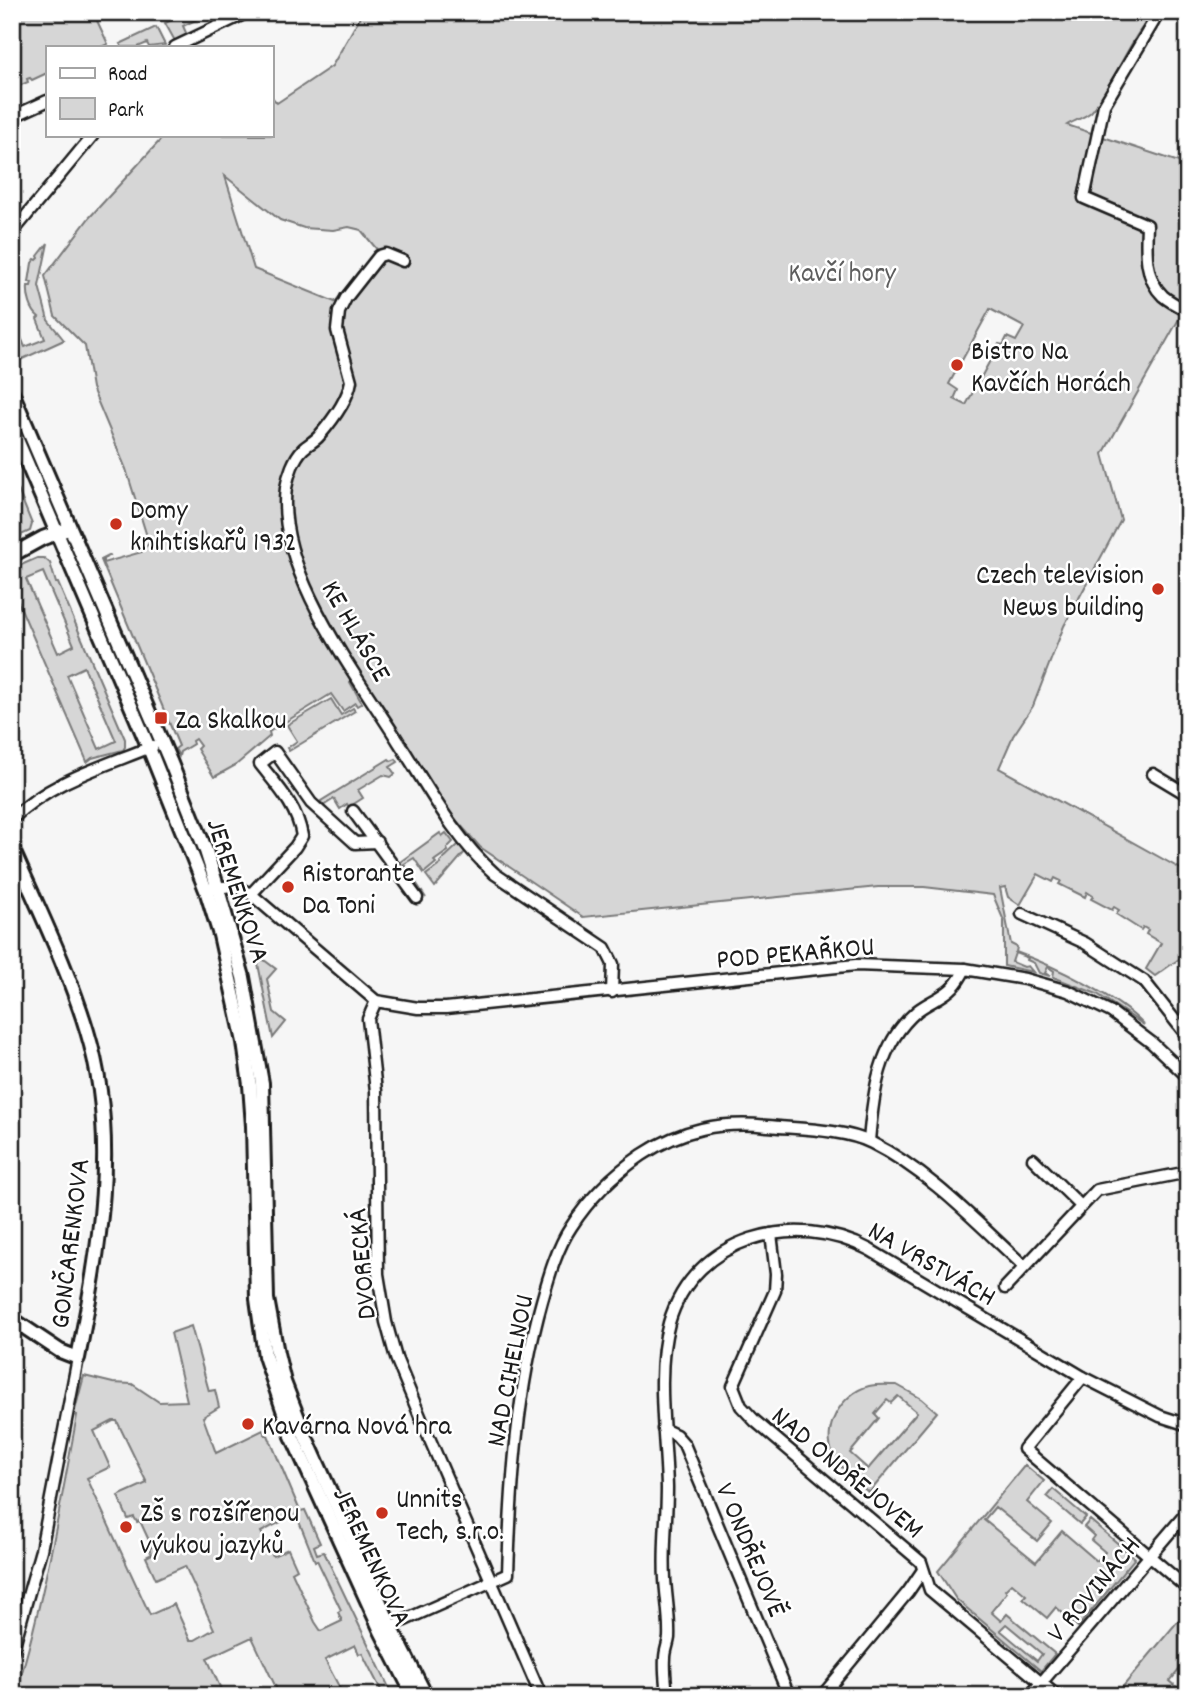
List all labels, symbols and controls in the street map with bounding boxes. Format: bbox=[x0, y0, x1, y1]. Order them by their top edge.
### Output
legend bbox=[46, 46, 273, 136]
text: Road bbox=[108, 61, 147, 91]
text: Park bbox=[108, 97, 144, 127]
park label: Kavčí hory bbox=[788, 256, 896, 296]
place label: Bistro Na Kavčích Horách bbox=[971, 334, 1131, 406]
marker: Bistro Na Kavčích Horách bbox=[949, 357, 965, 373]
place label: Domy knihtiskařů 1932 bbox=[130, 493, 297, 565]
marker: Domy knihtiskařů 1932 bbox=[108, 516, 124, 532]
place label: Czech television News building bbox=[976, 558, 1144, 630]
street label: KE HLÁSCE bbox=[309, 574, 399, 691]
marker: Czech television News building bbox=[1150, 581, 1166, 597]
place label: Za Skalkou bbox=[175, 703, 287, 743]
marker: Za Skalkou bbox=[153, 710, 169, 726]
street label: JEREMENKOVA bbox=[193, 814, 277, 969]
place label: Ristorante Da Toni bbox=[302, 856, 414, 928]
marker: Ristorante Da Toni bbox=[280, 879, 296, 895]
street label: POD PEKAŘKOU bbox=[715, 929, 876, 983]
street label: GONČARENKOVA bbox=[43, 1156, 103, 1331]
street label: DVORECKÁ bbox=[340, 1206, 390, 1321]
street label: NA VRSTVÁCH bbox=[859, 1213, 1002, 1319]
street label: NAD CIHELNOU bbox=[479, 1291, 547, 1451]
street label: NAD ONDŘEJOVEM bbox=[761, 1399, 931, 1551]
place label: Kavárna Nová hra bbox=[262, 1409, 452, 1449]
marker: Kavárna Nová hra bbox=[240, 1416, 256, 1432]
street label: V ONDŘEJOVĚ bbox=[702, 1478, 795, 1624]
street label: JEREMENKOVA bbox=[320, 1482, 419, 1635]
place label: Unnits Tech, s.r.o. bbox=[396, 1482, 504, 1554]
place label: ZŠ s rozšířenou výukou jazyků bbox=[140, 1496, 299, 1568]
marker: Unnits Tech, s.r.o. bbox=[374, 1505, 390, 1521]
marker: ZŠ s rozšířenou výukou jazyků bbox=[118, 1519, 134, 1535]
street label: V ROVINÁCH bbox=[1039, 1529, 1152, 1653]

